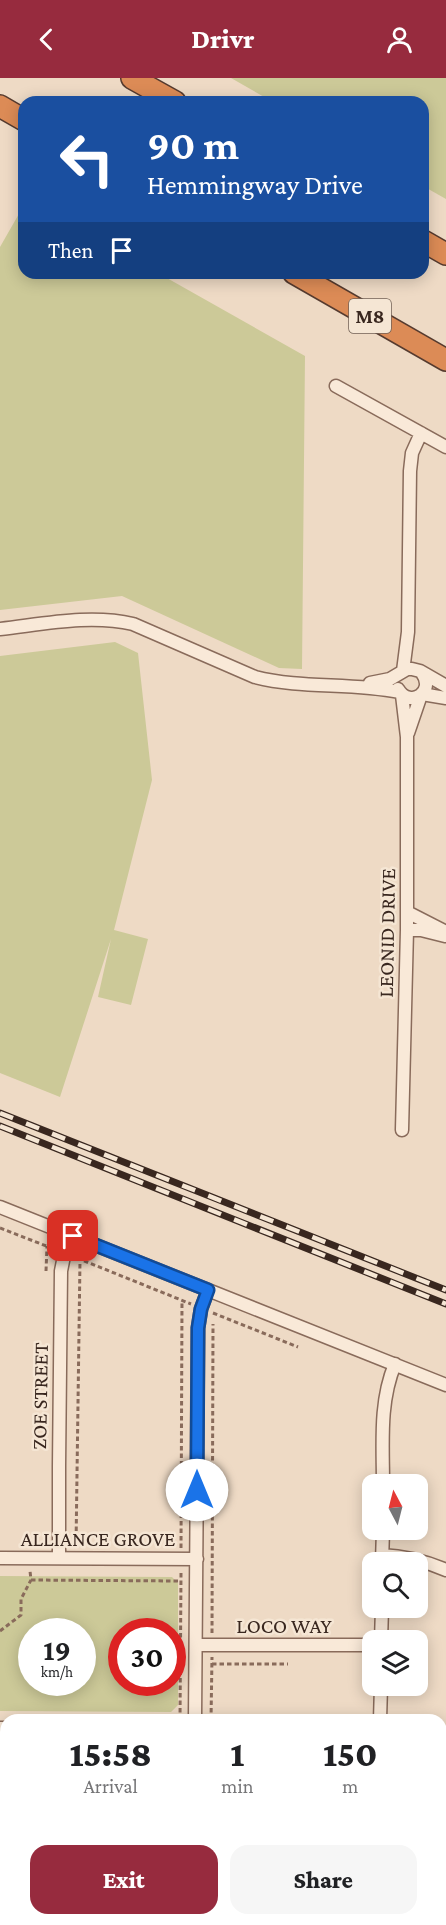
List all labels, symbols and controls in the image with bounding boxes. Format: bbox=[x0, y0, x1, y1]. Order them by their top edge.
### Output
icon: back bbox=[30, 23, 63, 56]
icon: person bbox=[383, 23, 416, 56]
text: Drivr bbox=[191, 24, 255, 54]
icon: left bbox=[48, 120, 126, 198]
text: 90 m bbox=[147, 121, 239, 168]
text: Hemmingway Drive bbox=[147, 170, 363, 200]
icon: arrive bbox=[105, 234, 138, 267]
text: Then bbox=[48, 238, 93, 263]
road number: M8 bbox=[349, 299, 391, 333]
street label: LEONID DRIVE bbox=[374, 868, 400, 998]
pin bbox=[47, 1210, 98, 1261]
icon: arrive bbox=[56, 1219, 89, 1252]
street label: ZOE STREET bbox=[27, 1342, 53, 1450]
position arrow bbox=[165, 1458, 229, 1522]
north arrow bbox=[362, 1474, 428, 1540]
map controls bbox=[362, 1474, 428, 1696]
street label: ALLIANCE GROVE bbox=[21, 1527, 175, 1551]
button: search bbox=[362, 1552, 428, 1618]
street label: LOCO WAY bbox=[236, 1614, 333, 1638]
speed limit sign: 30 bbox=[108, 1618, 186, 1696]
button: layers bbox=[362, 1630, 428, 1696]
text: 19 bbox=[43, 1633, 71, 1666]
text: km/h bbox=[41, 1664, 73, 1680]
text: 15:58 bbox=[70, 1734, 152, 1774]
text: 1 bbox=[230, 1734, 244, 1774]
text: 150 bbox=[323, 1734, 377, 1774]
text: Arrival bbox=[83, 1775, 138, 1797]
text: min bbox=[221, 1775, 253, 1797]
text: m bbox=[342, 1775, 358, 1797]
button: Exit bbox=[30, 1845, 218, 1914]
button: Share bbox=[230, 1845, 417, 1914]

